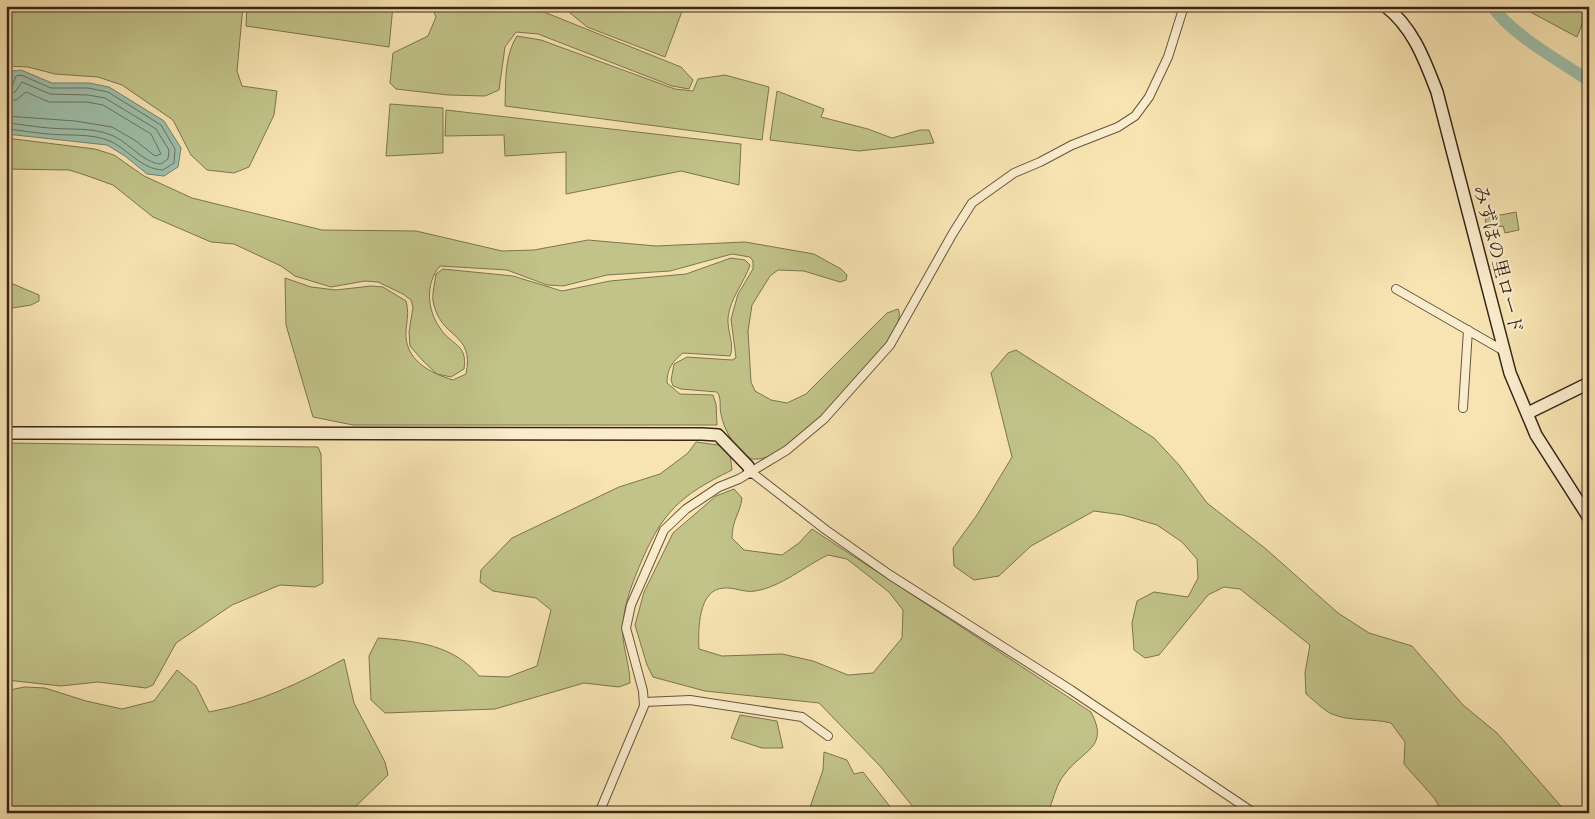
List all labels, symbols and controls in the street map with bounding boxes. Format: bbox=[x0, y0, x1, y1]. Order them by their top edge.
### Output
street label: みずほの里ロード bbox=[1467, 182, 1529, 336]

